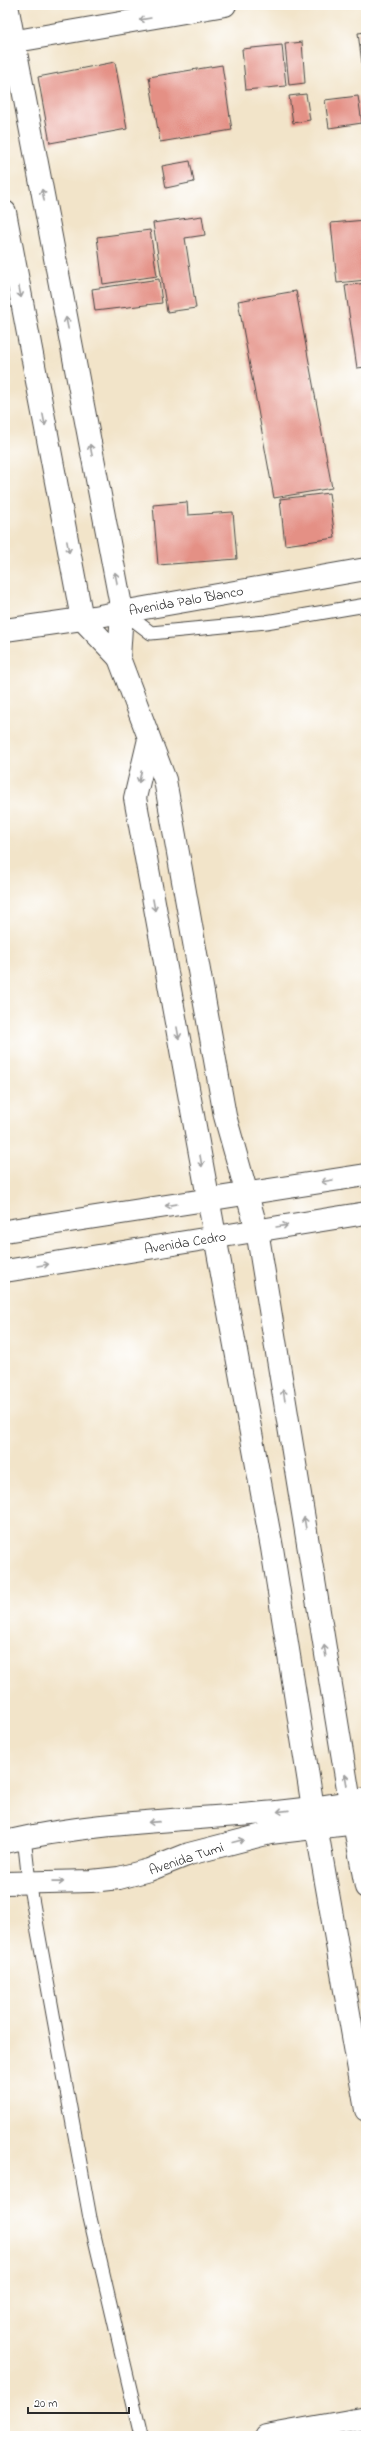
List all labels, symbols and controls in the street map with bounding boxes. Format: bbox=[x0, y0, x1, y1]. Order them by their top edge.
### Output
one-way arrow bbox=[139, 15, 152, 23]
one-way arrow bbox=[39, 189, 47, 202]
one-way arrow bbox=[16, 285, 24, 298]
one-way arrow bbox=[63, 316, 71, 329]
one-way arrow bbox=[41, 413, 49, 426]
one-way arrow bbox=[87, 444, 95, 457]
one-way arrow bbox=[65, 541, 73, 554]
one-way arrow bbox=[111, 572, 119, 585]
street label: Avenida Palo Blanco bbox=[127, 581, 245, 622]
one-way arrow bbox=[135, 770, 143, 783]
one-way arrow bbox=[150, 898, 158, 911]
one-way arrow bbox=[174, 1026, 182, 1039]
one-way arrow bbox=[197, 1154, 205, 1167]
one-way arrow bbox=[321, 1177, 334, 1185]
one-way arrow bbox=[165, 1201, 178, 1209]
one-way arrow bbox=[275, 1222, 288, 1230]
street label: Avenida Cedro bbox=[143, 1227, 228, 1260]
one-way arrow bbox=[37, 1261, 50, 1269]
one-way arrow bbox=[280, 1388, 288, 1401]
one-way arrow bbox=[300, 1517, 308, 1530]
one-way arrow bbox=[321, 1645, 329, 1658]
one-way arrow bbox=[342, 1773, 350, 1786]
one-way arrow bbox=[277, 1807, 290, 1815]
one-way arrow bbox=[148, 1819, 161, 1826]
street label: Avenida Tumi bbox=[146, 1837, 227, 1881]
one-way arrow bbox=[231, 1837, 244, 1845]
one-way arrow bbox=[51, 1878, 64, 1885]
scale bar bbox=[28, 2389, 129, 2415]
text: 20 m bbox=[34, 2395, 57, 2413]

